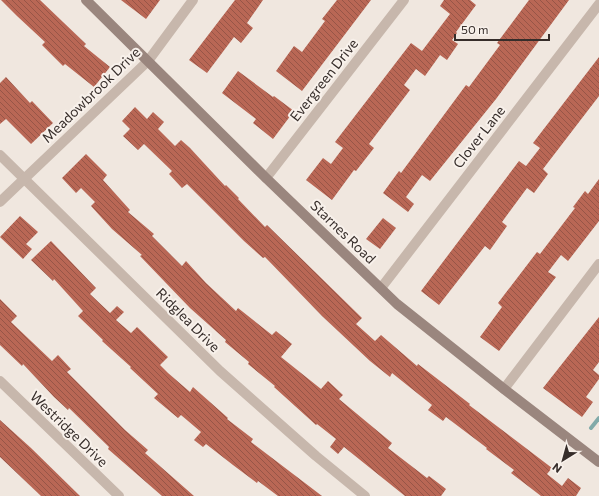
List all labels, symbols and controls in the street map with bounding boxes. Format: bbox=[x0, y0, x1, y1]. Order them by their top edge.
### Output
scale bar bbox=[455, 16, 549, 42]
text: 50 m bbox=[461, 22, 489, 36]
street label: Evergreen Drive bbox=[286, 35, 361, 124]
street label: Meadowbrook Drive bbox=[38, 43, 143, 146]
street label: Clover Lane bbox=[449, 102, 508, 171]
street label: Starnes Road bbox=[307, 196, 379, 267]
street label: Ridglea Drive bbox=[153, 284, 224, 355]
street label: Westridge Drive bbox=[27, 387, 112, 470]
north arrow bbox=[543, 440, 583, 480]
text: N bbox=[549, 461, 564, 476]

